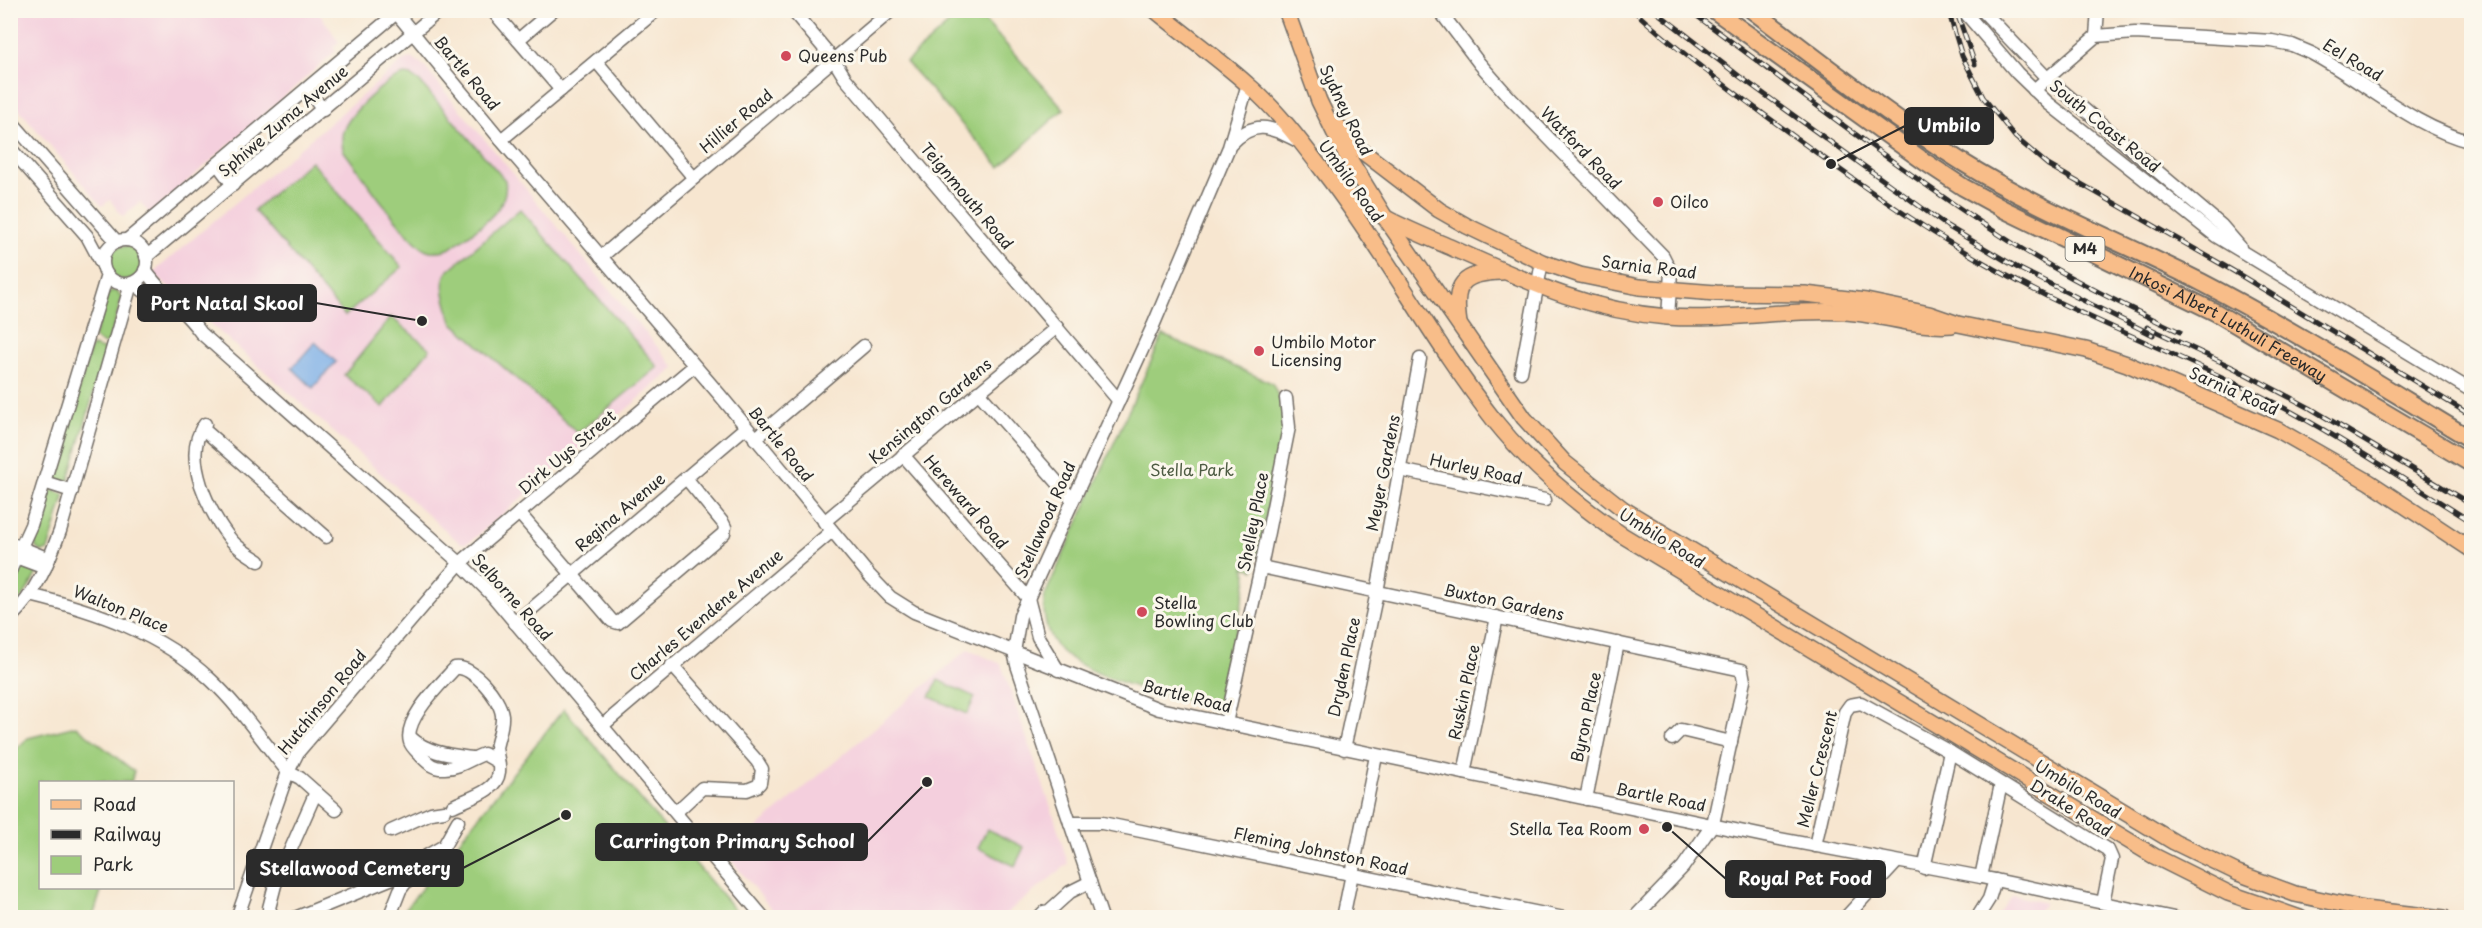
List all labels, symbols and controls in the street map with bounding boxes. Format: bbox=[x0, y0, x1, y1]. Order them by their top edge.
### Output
street label: Bartle Road bbox=[429, 30, 506, 115]
street label: Eel Road bbox=[2319, 32, 2388, 86]
place label: Queens Pub bbox=[798, 43, 887, 67]
marker: Queens Pub bbox=[779, 49, 793, 63]
street label: Sphiwe Zuma Avenue bbox=[212, 59, 353, 182]
street label: Sydney Road bbox=[1314, 60, 1379, 159]
street label: South Coast Road bbox=[2045, 73, 2166, 178]
street label: Hillier Road bbox=[694, 82, 777, 158]
street label: Watford Road bbox=[1536, 100, 1628, 194]
callout: Umbilo bbox=[1905, 108, 1993, 144]
text: Umbilo bbox=[1917, 111, 1981, 138]
street label: Umbilo Road bbox=[1313, 134, 1390, 227]
street label: Teignmouth Road bbox=[916, 136, 1020, 254]
place label: Oilco bbox=[1670, 189, 1709, 213]
marker: Oilco bbox=[1651, 195, 1665, 209]
road number: M4 bbox=[2066, 237, 2104, 261]
street label: Sarnia Road bbox=[1600, 248, 1698, 284]
street label: Inkosi Albert Luthuli Freeway bbox=[2126, 259, 2332, 387]
callout: Port Natal Skool bbox=[138, 285, 316, 321]
text: Port Natal Skool bbox=[150, 289, 304, 316]
place label: Umbilo Motor Licensing bbox=[1271, 329, 1376, 371]
marker: Umbilo Motor Licensing bbox=[1252, 344, 1266, 358]
street label: Kensington Gardens bbox=[863, 352, 996, 469]
street label: Sarnia Road bbox=[2186, 360, 2283, 421]
street label: Bartle Road bbox=[744, 400, 820, 486]
street label: Dirk Uys Street bbox=[512, 403, 621, 499]
street label: Meyer Gardens bbox=[1359, 412, 1405, 533]
street label: Hurley Road bbox=[1428, 447, 1525, 490]
street label: Hereward Road bbox=[919, 449, 1015, 554]
street label: Stellawood Road bbox=[1008, 457, 1081, 582]
park label: Stella Park bbox=[1150, 457, 1234, 481]
street label: Regina Avenue bbox=[569, 466, 670, 556]
street label: Shelley Place bbox=[1231, 470, 1273, 574]
street label: Umbilo Road bbox=[1615, 501, 1710, 573]
street label: Charles Evendene Avenue bbox=[623, 543, 788, 686]
street label: Selborne Road bbox=[467, 547, 559, 646]
street label: Buxton Gardens bbox=[1442, 577, 1567, 625]
street label: Walton Place bbox=[70, 578, 173, 638]
place label: Stella Bowling Club bbox=[1154, 590, 1254, 632]
marker: Stella Bowling Club bbox=[1135, 605, 1149, 619]
street label: Dryden Place bbox=[1321, 615, 1365, 719]
street label: Ruskin Place bbox=[1441, 642, 1485, 742]
street label: Hutchinson Road bbox=[271, 644, 371, 759]
street label: Byron Place bbox=[1564, 669, 1606, 764]
street label: Bartle Road bbox=[1140, 672, 1235, 718]
street label: Meller Crescent bbox=[1790, 707, 1842, 830]
street label: Umbilo Road bbox=[2031, 753, 2126, 823]
street label: Drake Road bbox=[2026, 772, 2117, 842]
street label: Bartle Road bbox=[1614, 776, 1708, 817]
legend bbox=[39, 781, 234, 889]
text: Road bbox=[93, 790, 137, 817]
place label: Stella Tea Room bbox=[1509, 816, 1632, 840]
text: Railway bbox=[93, 820, 161, 847]
street label: Fleming Johnston Road bbox=[1232, 820, 1411, 880]
marker: Stella Tea Room bbox=[1637, 822, 1651, 836]
callout: Carrington Primary School bbox=[596, 824, 867, 860]
text: Carrington Primary School bbox=[609, 827, 855, 854]
text: Park bbox=[93, 850, 133, 877]
callout: Stellawood Cemetery bbox=[247, 850, 463, 886]
text: Stellawood Cemetery bbox=[259, 854, 451, 881]
callout: Royal Pet Food bbox=[1726, 861, 1885, 897]
text: Royal Pet Food bbox=[1738, 864, 1872, 891]

